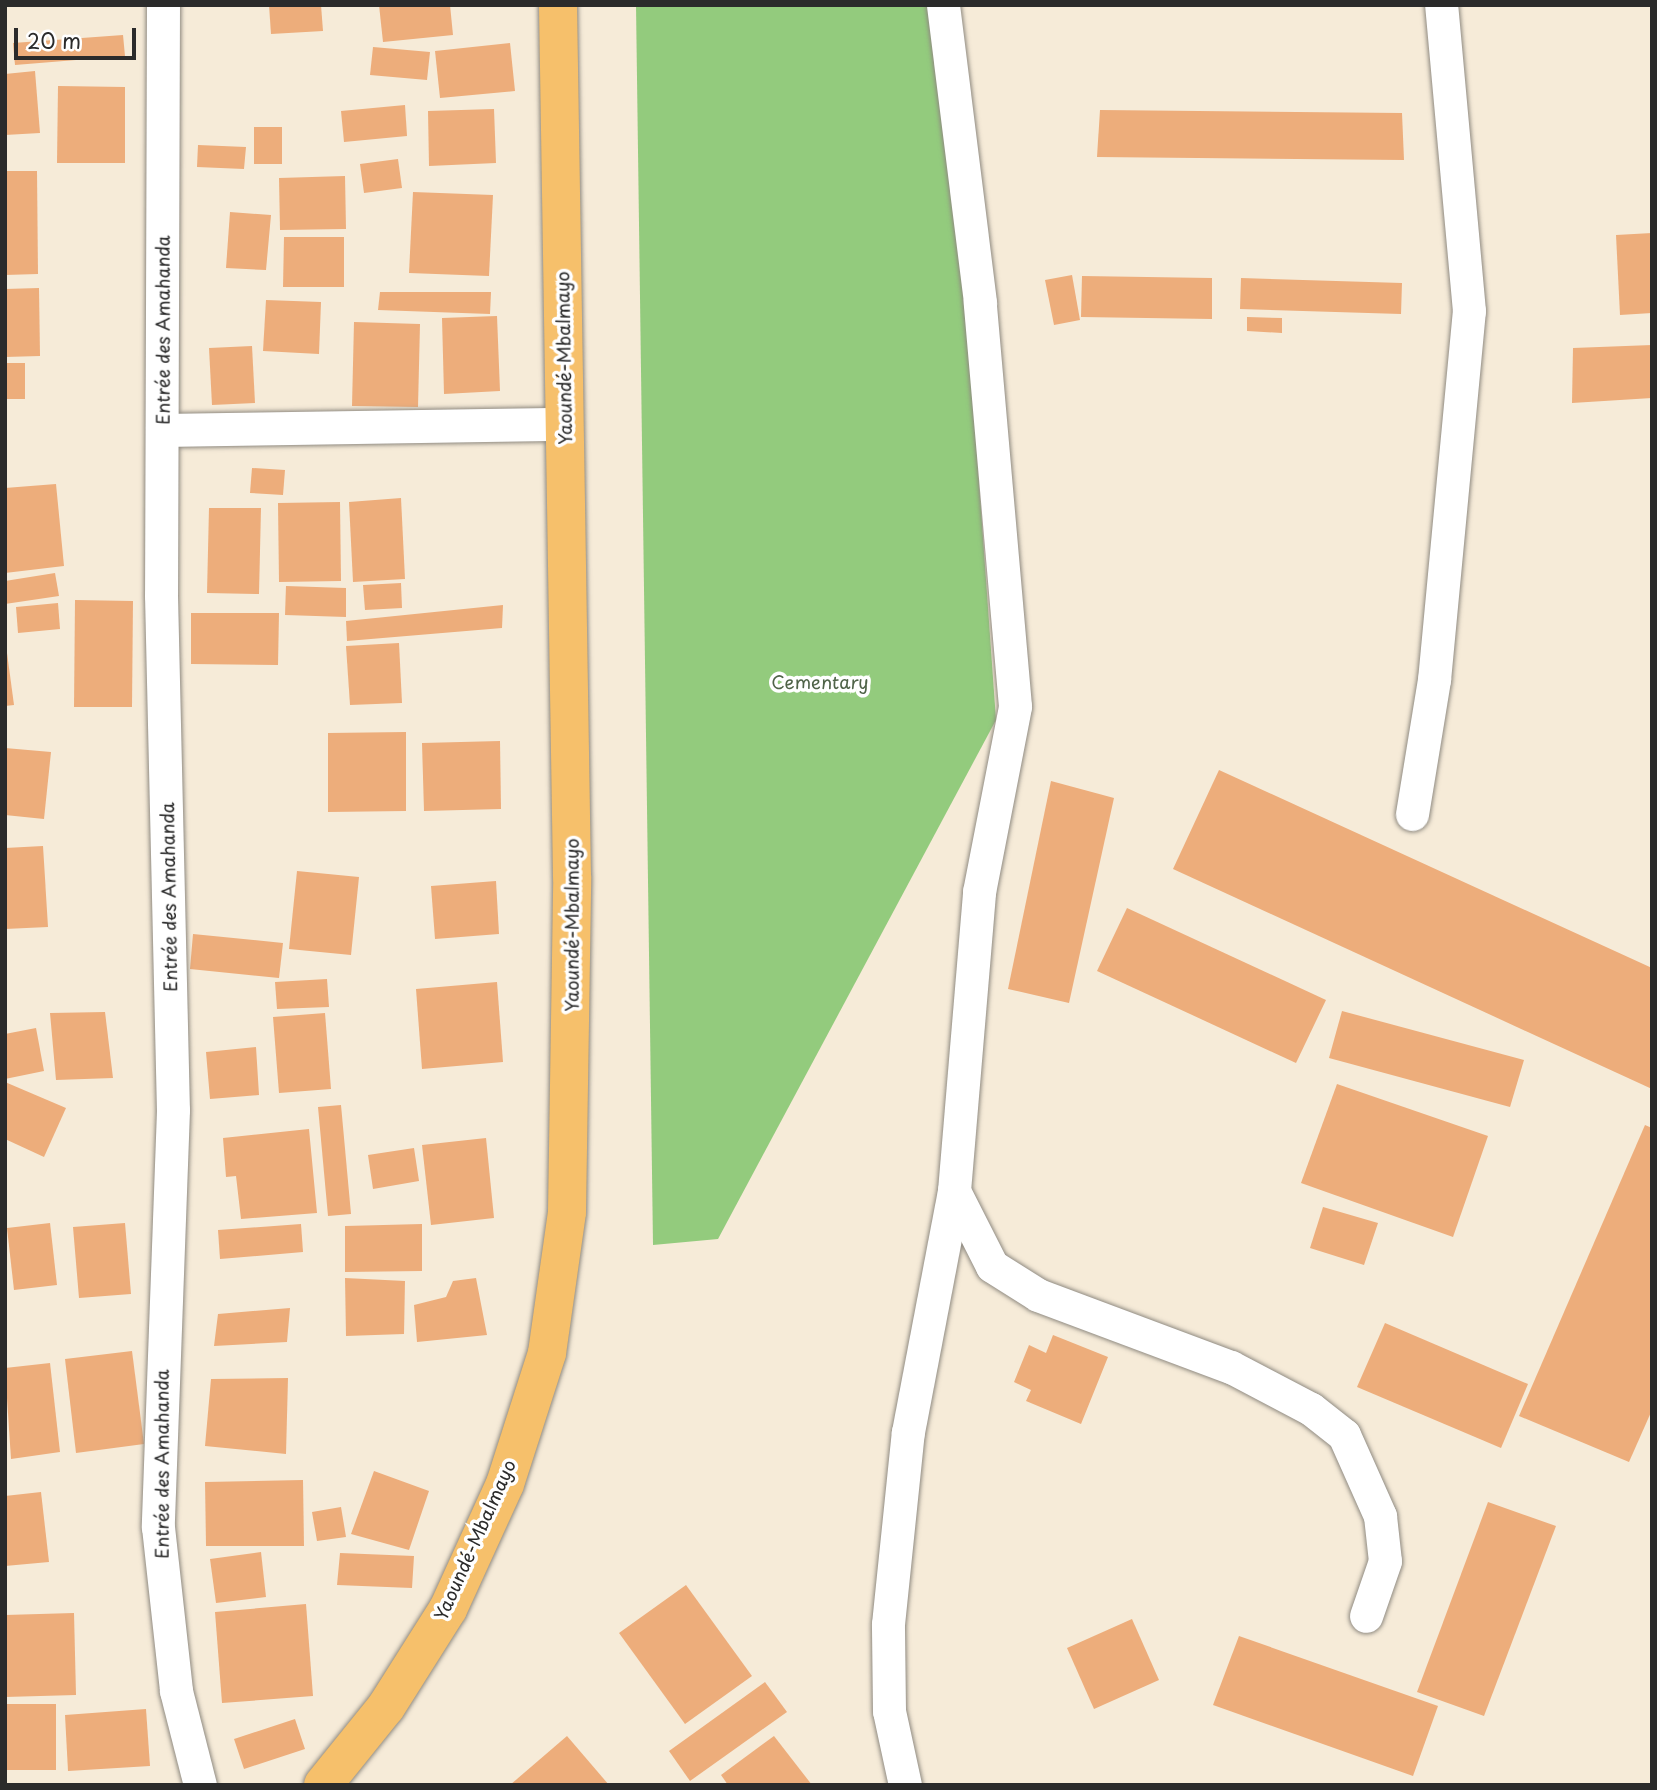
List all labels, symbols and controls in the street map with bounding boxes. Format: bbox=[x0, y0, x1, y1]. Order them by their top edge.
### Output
scale bar bbox=[18, 14, 140, 58]
text: 20 m bbox=[27, 24, 81, 56]
street label: Entrée des Amahanda bbox=[152, 234, 174, 426]
street label: Yaoundé-Mbalmayo bbox=[552, 271, 576, 445]
park label: Cementary bbox=[771, 671, 869, 693]
street label: Entrée des Amahanda bbox=[157, 800, 181, 994]
street label: Yaoundé-Mbalmayo bbox=[561, 838, 583, 1012]
street label: Entrée des Amahanda bbox=[151, 1368, 173, 1560]
street label: Yaoundé-Mbalmayo bbox=[430, 1456, 520, 1624]

